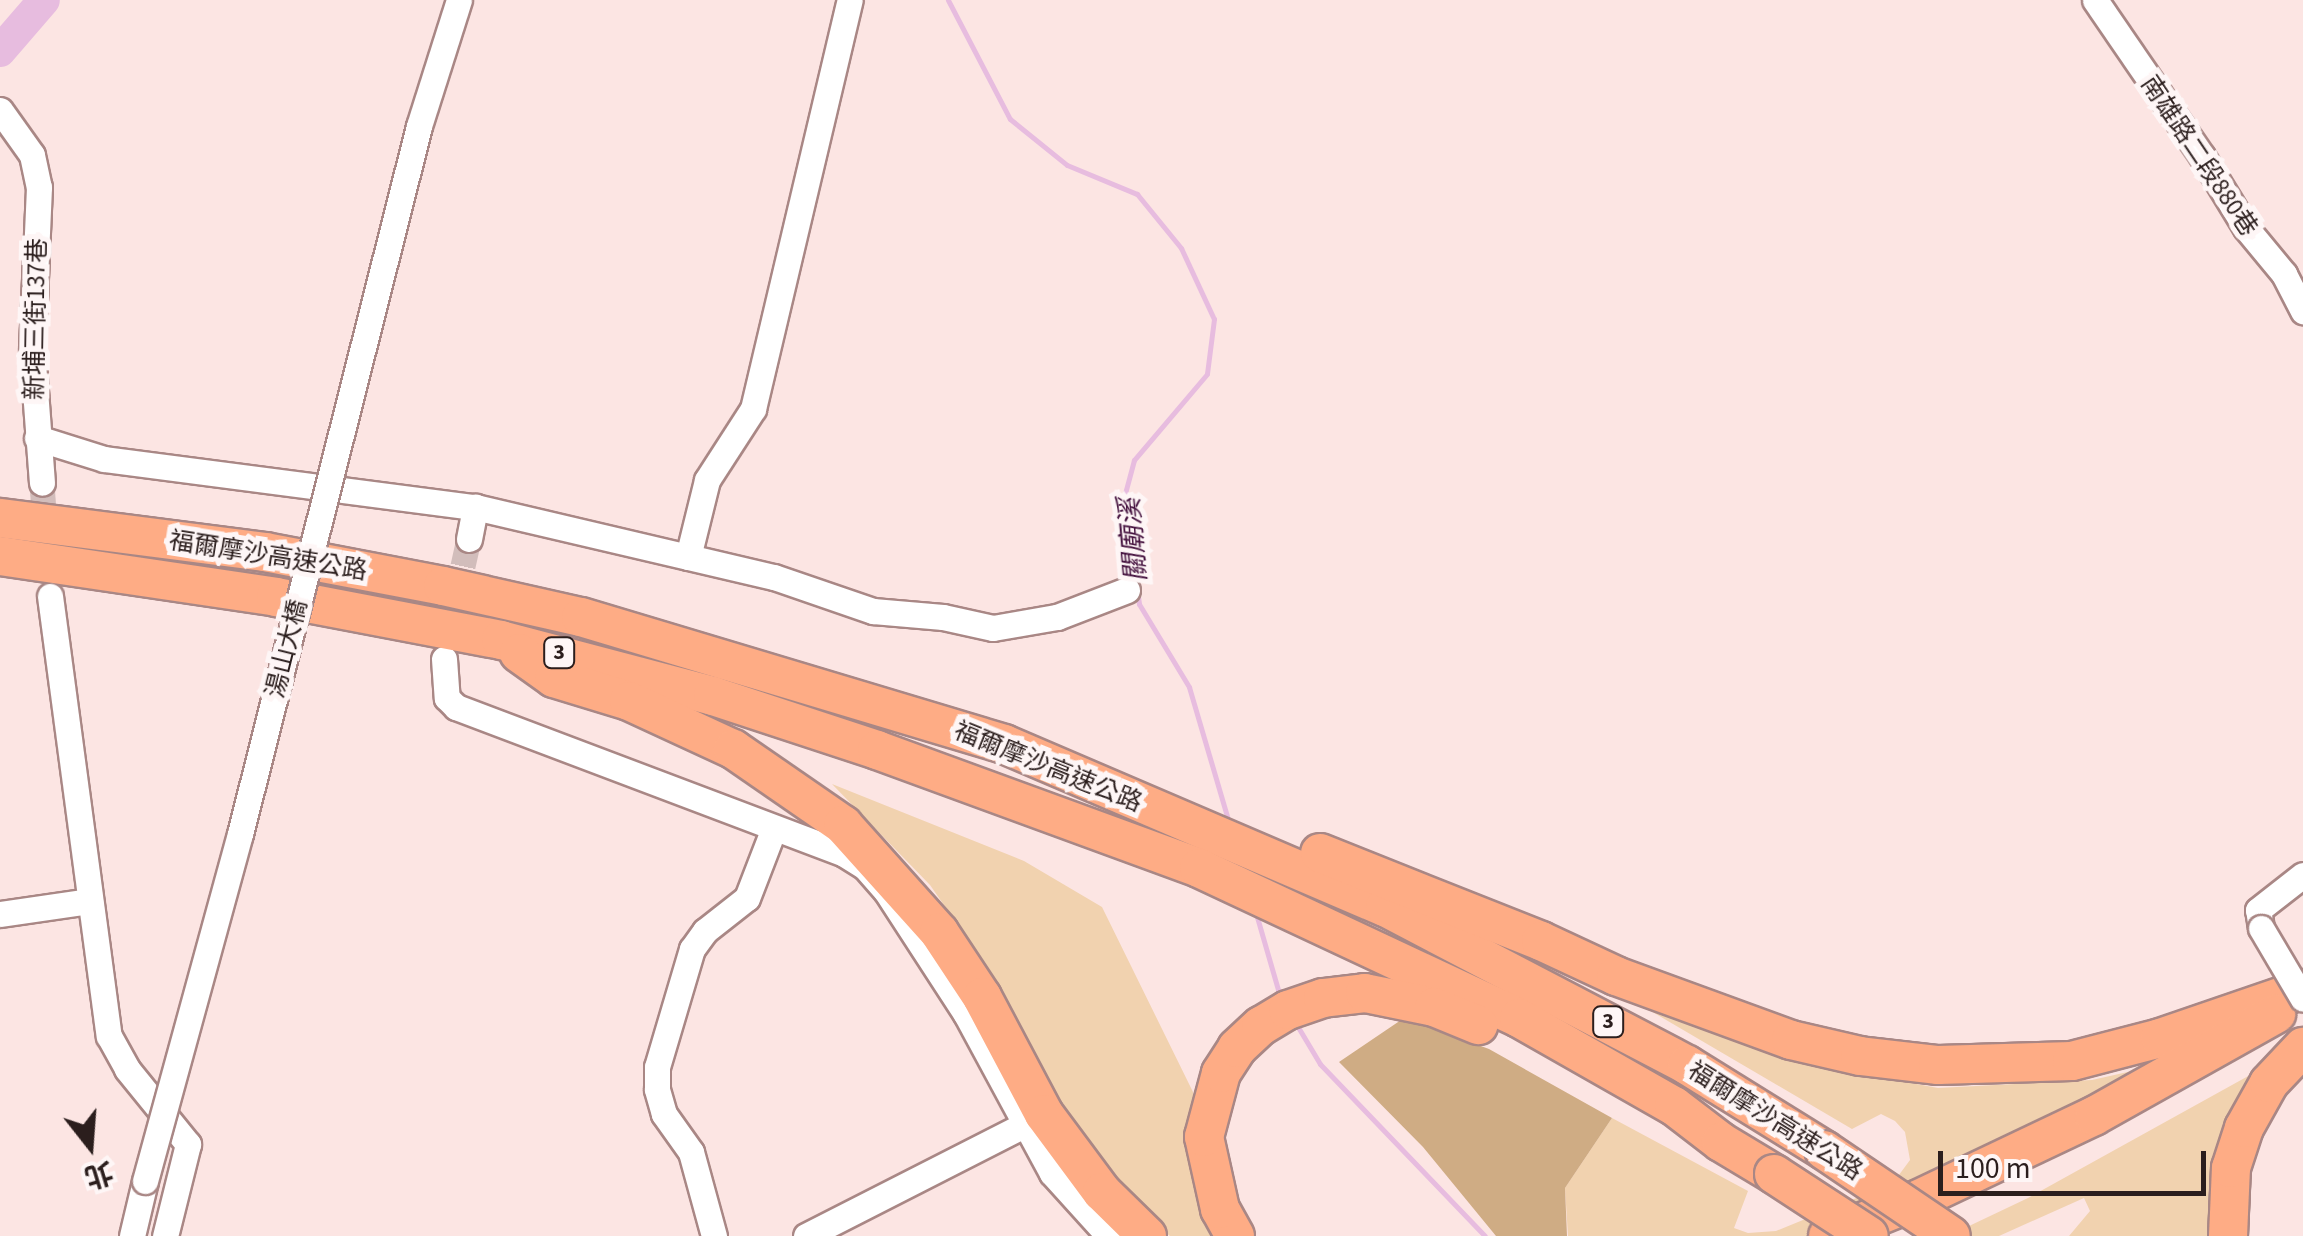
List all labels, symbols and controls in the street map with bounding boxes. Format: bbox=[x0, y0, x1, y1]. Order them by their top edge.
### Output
street label: 南雄路二段880巷 bbox=[2134, 70, 2264, 242]
street label: 新埔三街137巷 bbox=[20, 238, 52, 400]
water label: 關廟溪 bbox=[1113, 497, 1153, 583]
street label: 福爾摩沙高速公路 bbox=[167, 526, 369, 586]
street label: 湯山大橋 bbox=[260, 597, 314, 701]
road number: 3 bbox=[542, 636, 576, 670]
street label: 福爾摩沙高速公路 bbox=[950, 716, 1146, 818]
road number: 3 bbox=[1590, 1005, 1626, 1039]
street label: 福爾摩沙高速公路 bbox=[1682, 1055, 1868, 1187]
north arrow bbox=[40, 1096, 140, 1196]
scale bar bbox=[1943, 1131, 2210, 1193]
text: 100 m bbox=[1955, 1147, 2031, 1190]
text: 北 bbox=[80, 1151, 118, 1198]

